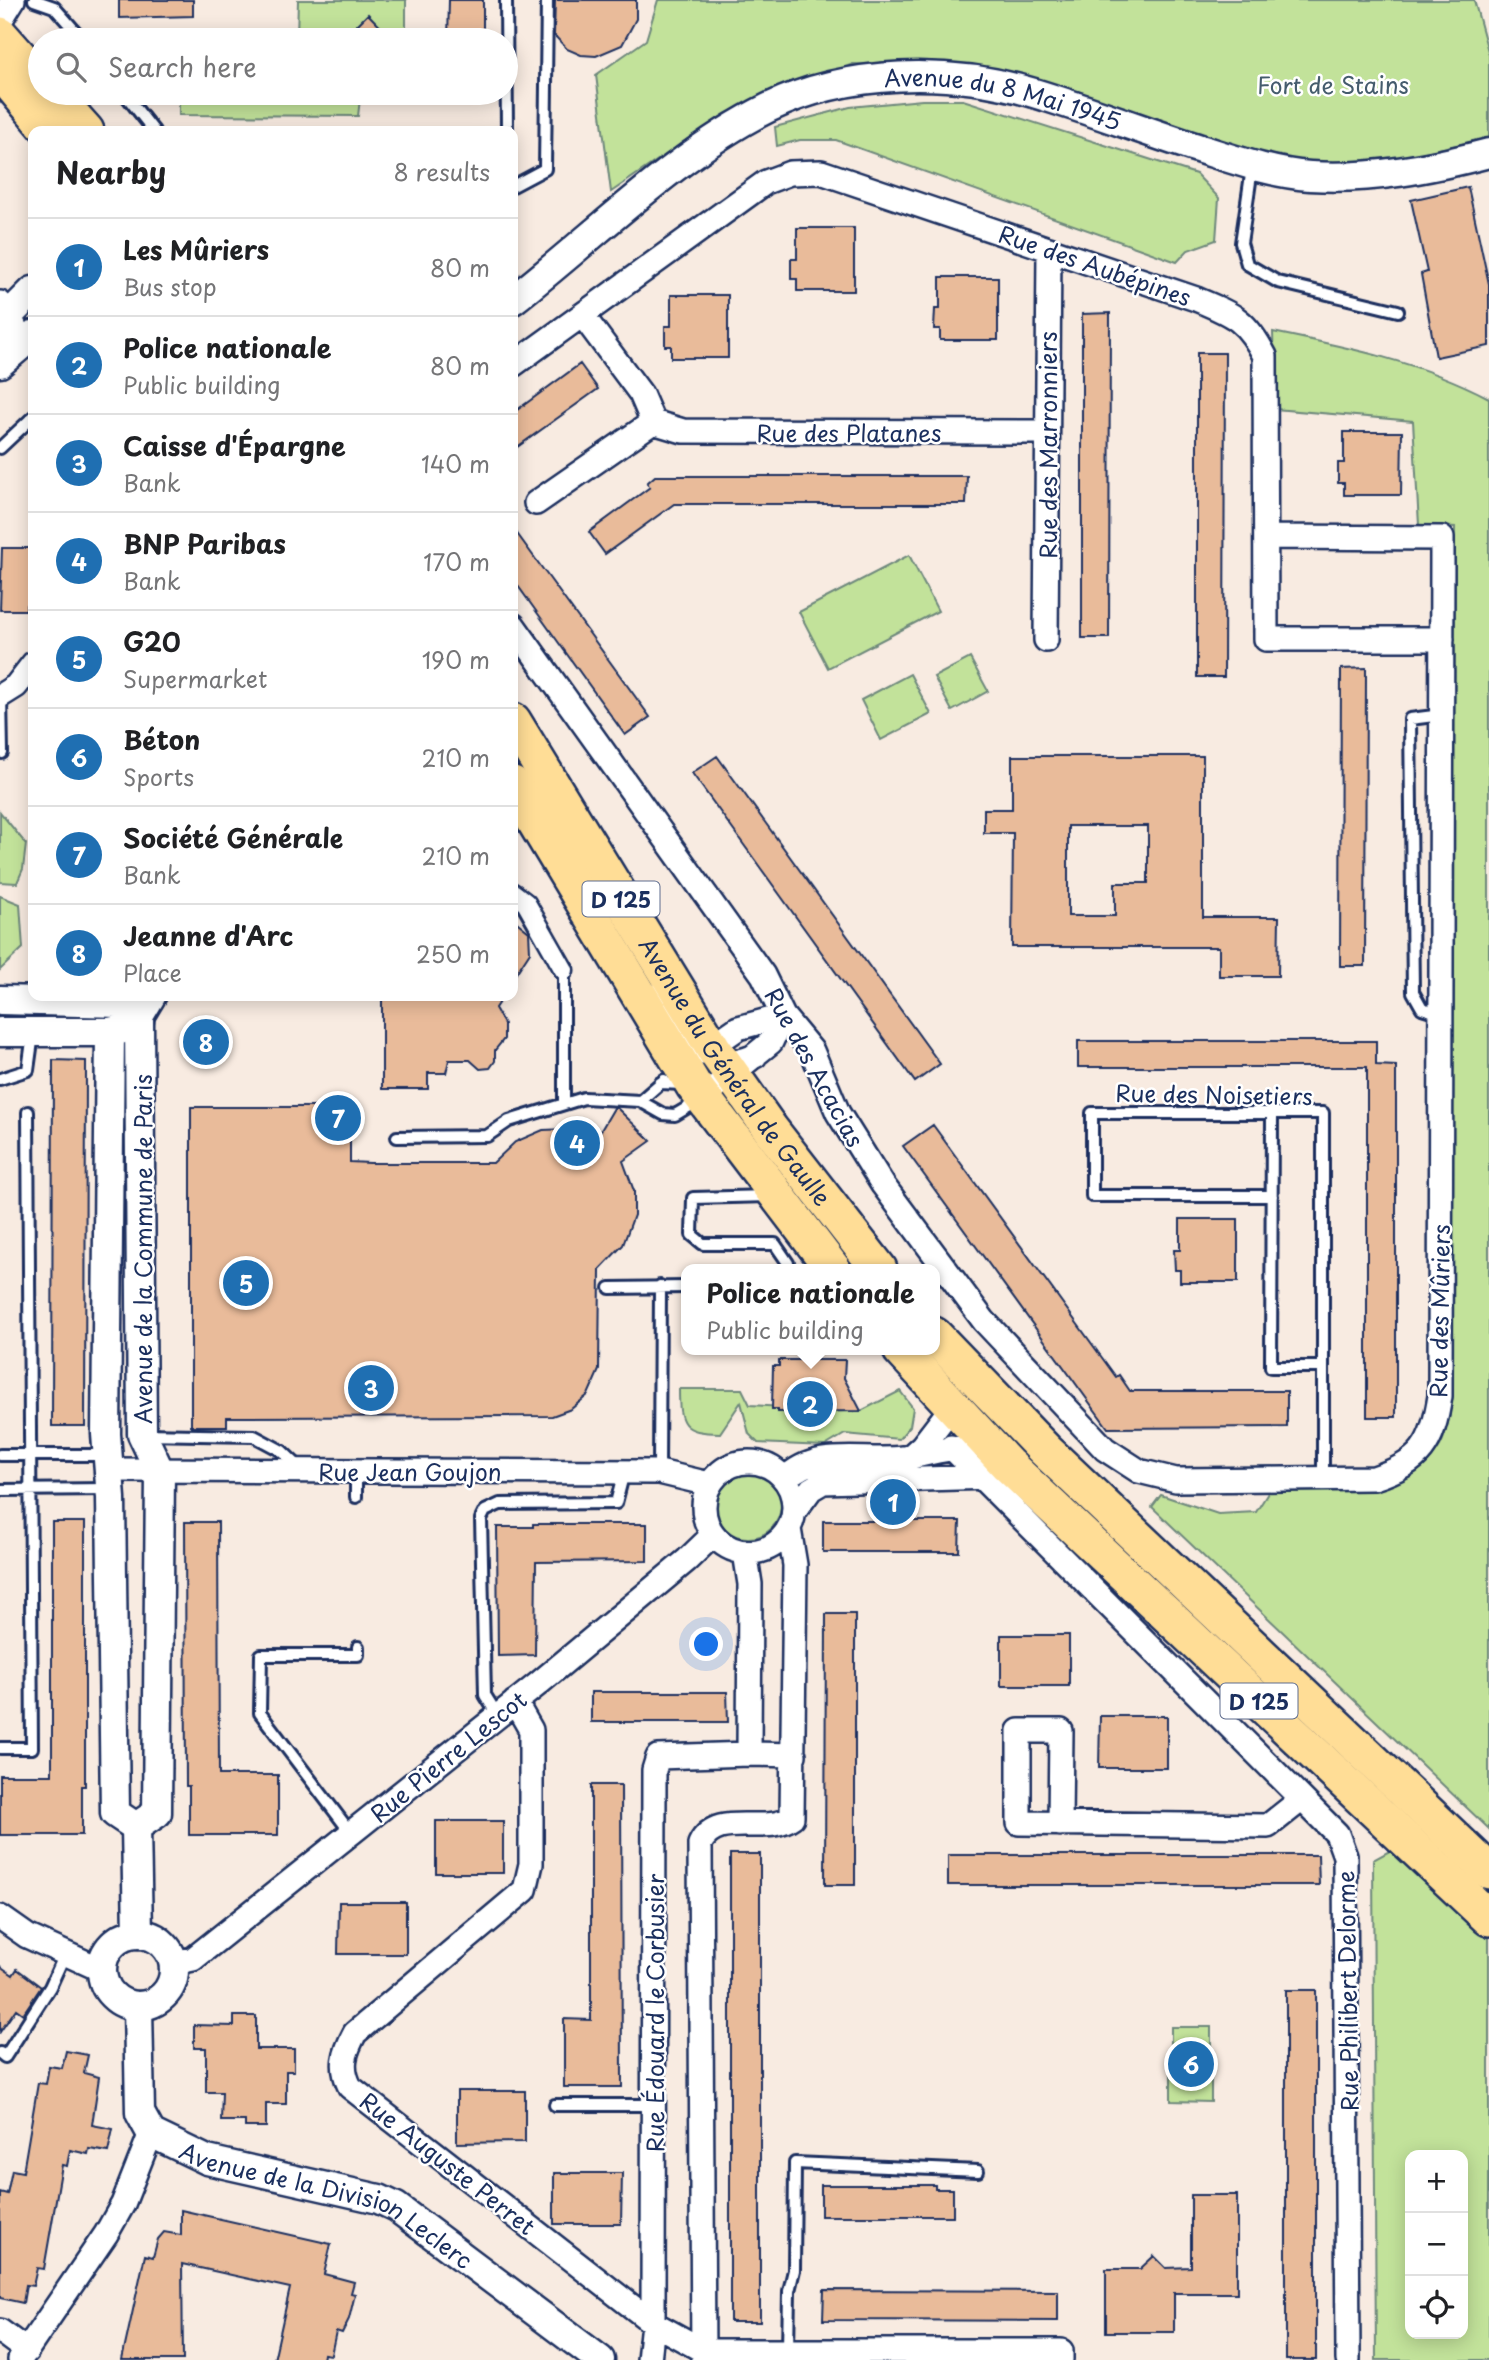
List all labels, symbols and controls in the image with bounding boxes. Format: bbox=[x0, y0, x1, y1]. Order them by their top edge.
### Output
search box bbox=[28, 28, 518, 105]
text: Search here bbox=[108, 47, 257, 86]
icon: search bbox=[52, 48, 90, 86]
street label: Avenue du 8 Mai 1945 bbox=[883, 59, 1127, 138]
park label: Fort de Stains bbox=[1257, 67, 1409, 102]
text: Nearby bbox=[56, 149, 166, 194]
text: 8 results bbox=[394, 154, 490, 189]
street label: Rue des Aubépines bbox=[994, 216, 1196, 314]
text: Les Mûriers bbox=[123, 230, 269, 269]
text: 1 bbox=[74, 250, 85, 285]
text: 80 m bbox=[430, 250, 490, 285]
text: Bus stop bbox=[123, 269, 217, 304]
text: Police nationale bbox=[123, 328, 331, 367]
street label: Rue des Marronniers bbox=[1030, 331, 1065, 559]
text: 2 bbox=[71, 348, 87, 383]
text: 80 m bbox=[430, 348, 490, 383]
text: Public building bbox=[123, 367, 280, 402]
street label: Rue des Platanes bbox=[756, 415, 942, 450]
text: Caisse d'Épargne bbox=[123, 426, 346, 465]
text: 3 bbox=[71, 446, 87, 481]
text: 140 m bbox=[421, 446, 490, 481]
text: Bank bbox=[123, 465, 181, 500]
text: BNP Paribas bbox=[123, 524, 286, 563]
text: 4 bbox=[71, 544, 87, 579]
text: 170 m bbox=[423, 544, 490, 579]
text: Bank bbox=[123, 563, 181, 598]
text: G20 bbox=[123, 622, 181, 661]
text: 5 bbox=[72, 642, 86, 677]
text: 190 m bbox=[422, 642, 490, 677]
text: Supermarket bbox=[123, 661, 267, 696]
text: Béton bbox=[123, 720, 200, 759]
text: 6 bbox=[71, 740, 87, 775]
text: 210 m bbox=[422, 740, 490, 775]
text: Sports bbox=[123, 759, 194, 794]
text: Société Générale bbox=[123, 818, 343, 857]
text: 7 bbox=[72, 838, 86, 873]
text: 210 m bbox=[422, 838, 490, 873]
text: Bank bbox=[123, 857, 181, 892]
road number: D 125 bbox=[582, 881, 660, 916]
text: Jeanne d'Arc bbox=[123, 916, 293, 955]
street label: Avenue du Général de Gaulle bbox=[631, 930, 841, 1212]
text: 8 bbox=[72, 936, 86, 971]
text: 250 m bbox=[416, 936, 490, 971]
text: Place bbox=[123, 955, 182, 990]
street label: Rue des Acacias bbox=[757, 981, 873, 1153]
pin: 8 bbox=[183, 1016, 229, 1068]
street label: Avenue de la Commune de Paris bbox=[125, 1074, 160, 1424]
street label: Rue des Noisetiers bbox=[1115, 1075, 1313, 1113]
pin: 7 bbox=[315, 1092, 361, 1144]
pin: 4 bbox=[554, 1117, 600, 1169]
street label: Rue des Mûriers bbox=[1420, 1224, 1458, 1398]
pin: 5 bbox=[223, 1257, 269, 1309]
popup bbox=[681, 1264, 940, 1355]
text: Police nationale bbox=[706, 1273, 915, 1312]
text: Public building bbox=[706, 1312, 864, 1347]
pin: 3 bbox=[348, 1362, 394, 1414]
pin: 2 bbox=[787, 1378, 833, 1430]
street label: Rue Jean Goujon bbox=[318, 1454, 502, 1489]
pin: 1 bbox=[870, 1476, 916, 1528]
your location bbox=[689, 1627, 723, 1661]
street label: Rue Pierre Lescot bbox=[362, 1682, 534, 1830]
road number: D 125 bbox=[1220, 1684, 1298, 1718]
street label: Rue Philibert Delorme bbox=[1327, 1870, 1367, 2112]
street label: Rue Édouard le Corbusier bbox=[637, 1873, 672, 2152]
pin: 6 bbox=[1168, 2038, 1214, 2090]
street label: Rue Auguste Perret bbox=[353, 2083, 543, 2243]
street label: Avenue de la Division Leclerc bbox=[174, 2132, 481, 2277]
map controls bbox=[1405, 2150, 1468, 2339]
button: + bbox=[1405, 2150, 1468, 2213]
button: − bbox=[1405, 2213, 1468, 2276]
button: locate bbox=[1405, 2276, 1468, 2339]

